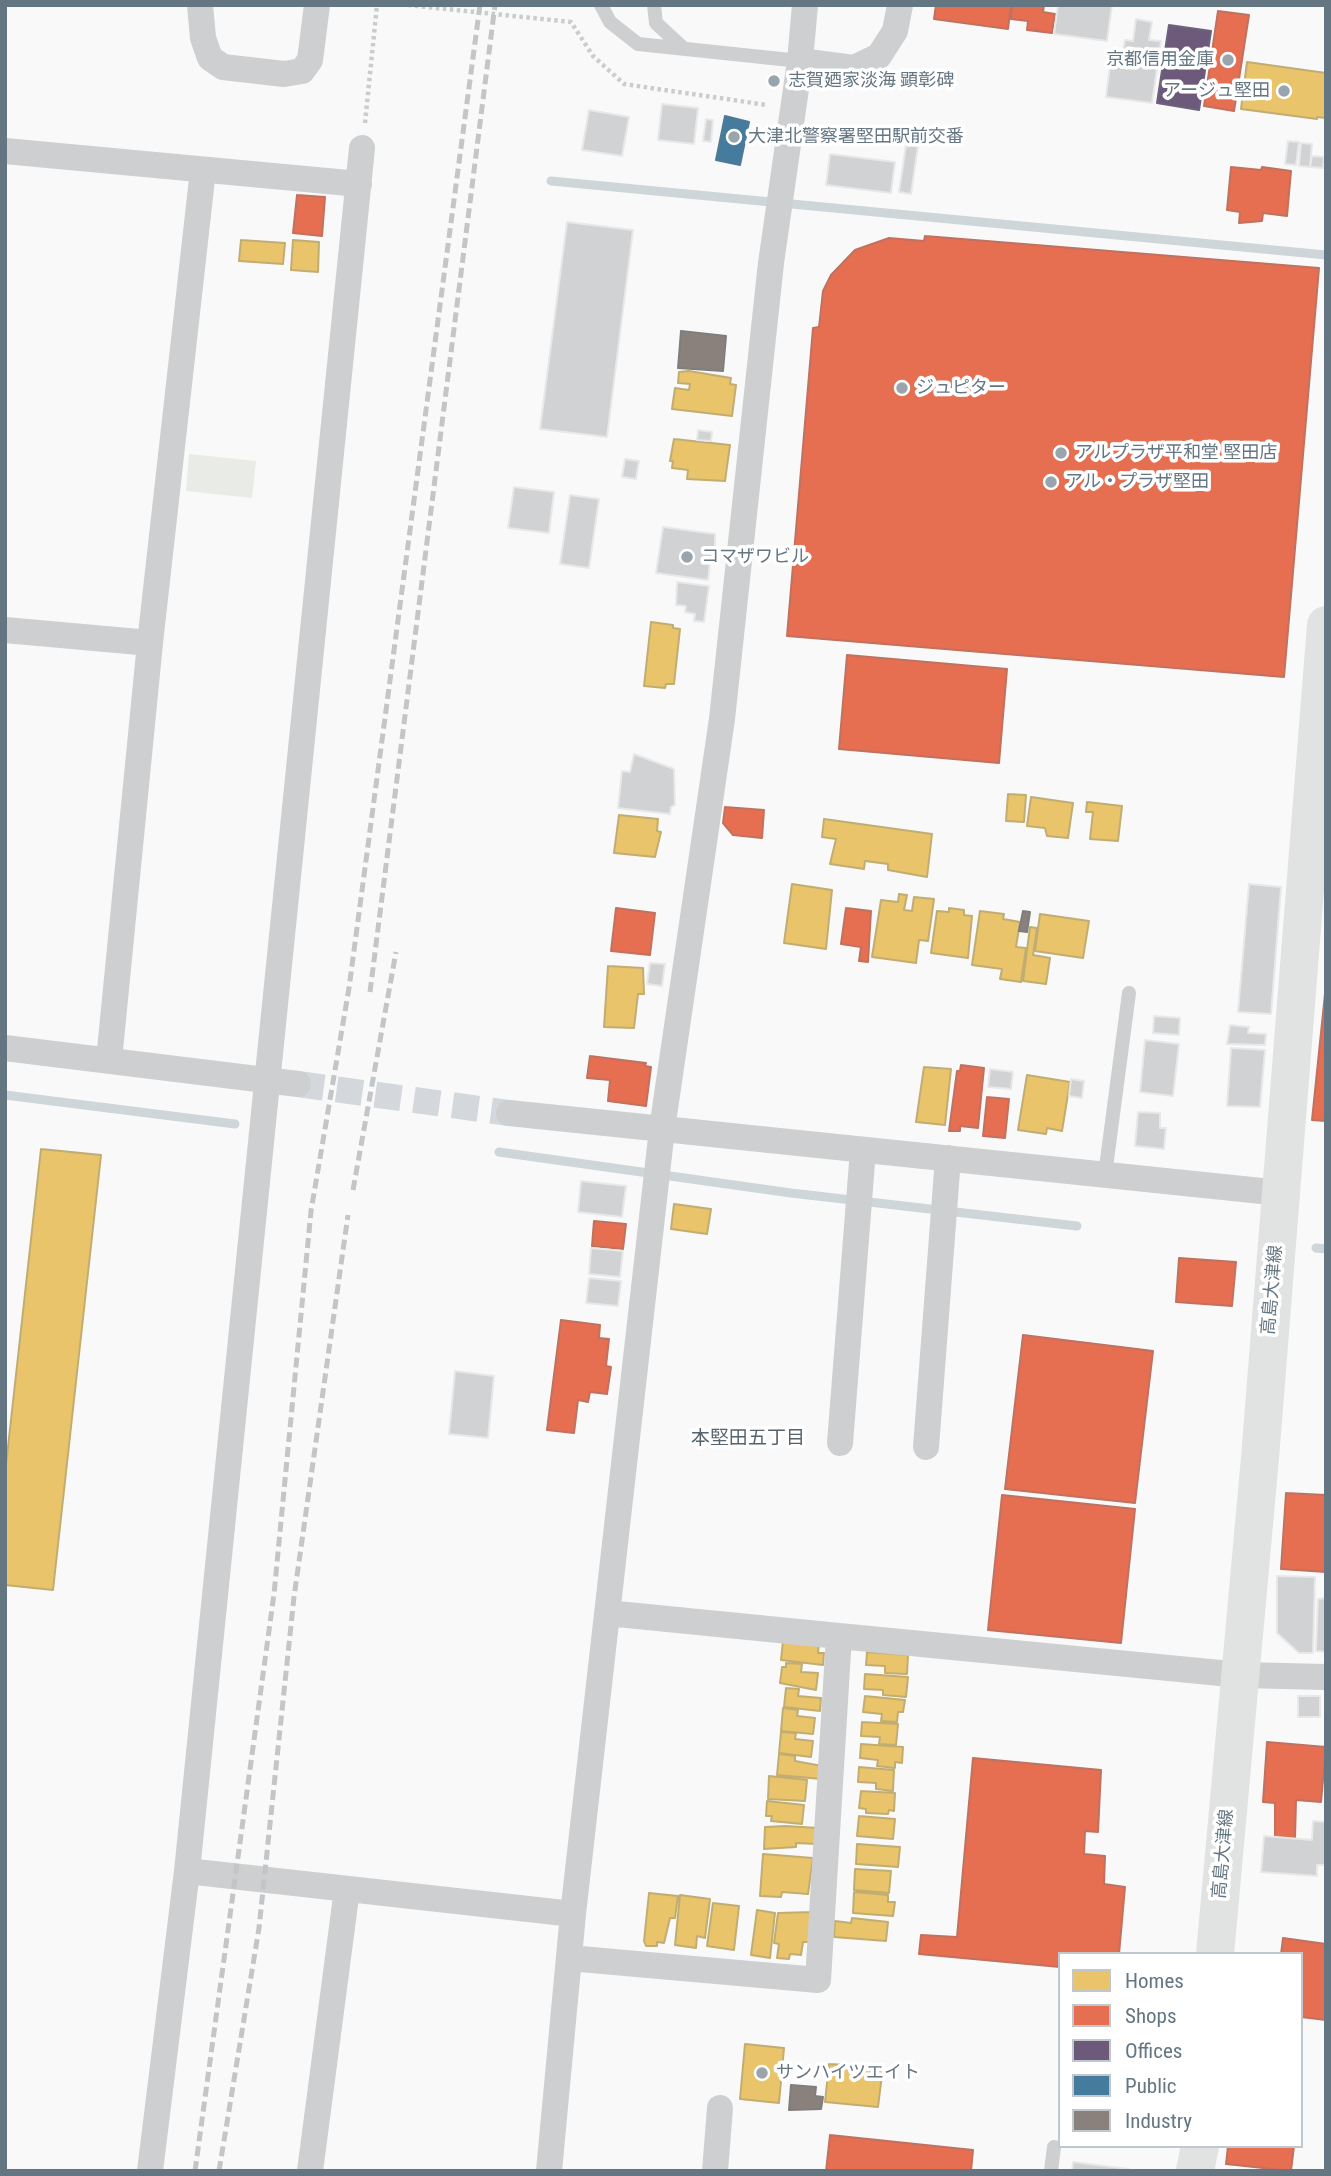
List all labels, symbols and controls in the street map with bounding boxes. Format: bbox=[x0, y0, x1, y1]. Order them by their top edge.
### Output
place label: 京都信用金庫 bbox=[1106, 49, 1214, 71]
marker: 京都信用金庫 bbox=[1220, 52, 1236, 68]
place label: 志賀廼家淡海 顕彰碑 bbox=[788, 70, 954, 92]
marker: 志賀廼家淡海 顕彰碑 bbox=[766, 73, 782, 89]
place label: アージュ堅田 bbox=[1163, 80, 1270, 102]
marker: アージュ堅田 bbox=[1276, 83, 1292, 99]
place label: 大津北警察署堅田駅前交番 bbox=[748, 126, 964, 148]
marker: 大津北警察署堅田駅前交番 bbox=[726, 129, 742, 145]
place label: ジュピター bbox=[916, 377, 1006, 399]
marker: ジュピター bbox=[894, 380, 910, 396]
place label: アルプラザ平和堂 堅田店 bbox=[1075, 442, 1277, 464]
marker: アルプラザ平和堂 堅田店 bbox=[1053, 445, 1069, 461]
place label: アル・プラザ堅田 bbox=[1065, 471, 1209, 493]
marker: アル・プラザ堅田 bbox=[1043, 474, 1059, 490]
place label: コマザワビル bbox=[701, 546, 809, 568]
marker: コマザワビル bbox=[679, 549, 695, 565]
street label: 高島大津線 bbox=[1258, 1244, 1288, 1336]
district label: 本堅田五丁目 bbox=[691, 1428, 805, 1450]
street label: 高島大津線 bbox=[1209, 1808, 1239, 1900]
legend bbox=[1058, 1952, 1303, 2148]
text: Homes bbox=[1125, 1969, 1184, 1993]
text: Shops bbox=[1125, 2004, 1177, 2028]
text: Offices bbox=[1125, 2039, 1182, 2063]
place label: サンハイツエイト bbox=[776, 2062, 920, 2084]
marker: サンハイツエイト bbox=[754, 2065, 770, 2081]
text: Public bbox=[1125, 2074, 1177, 2098]
text: Industry bbox=[1125, 2109, 1192, 2133]

